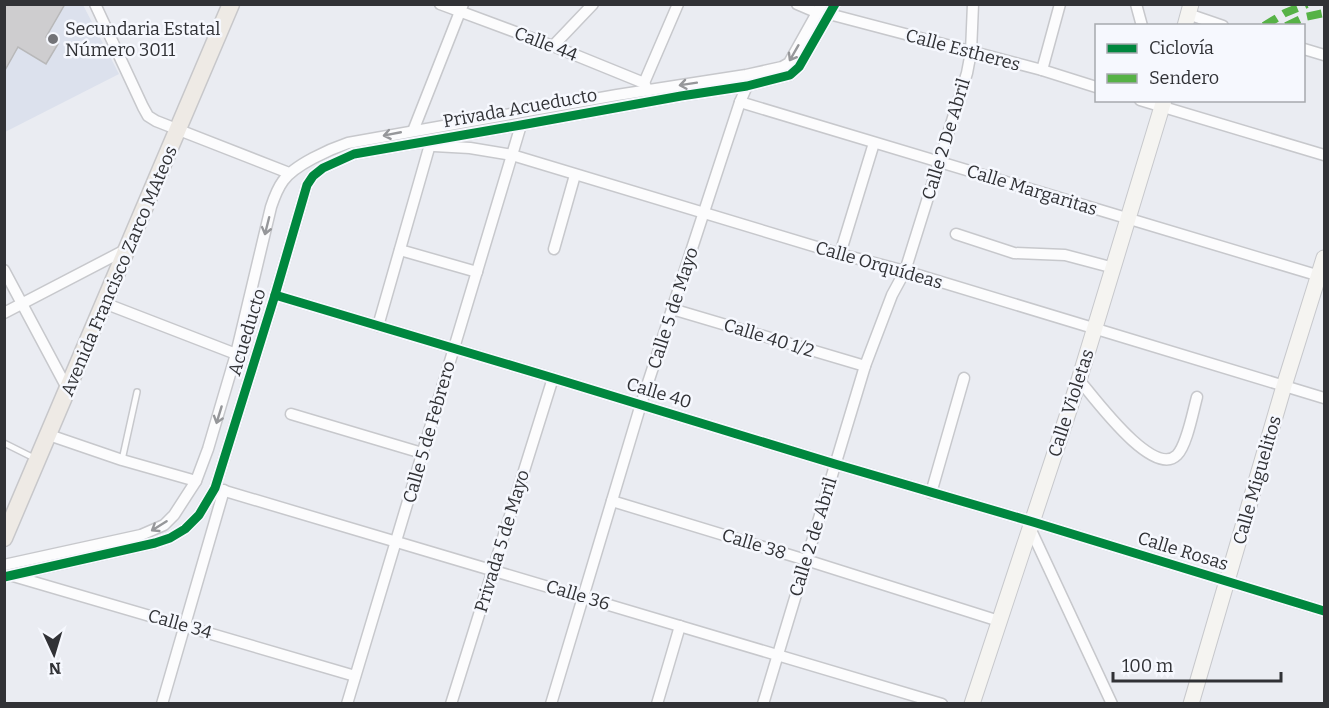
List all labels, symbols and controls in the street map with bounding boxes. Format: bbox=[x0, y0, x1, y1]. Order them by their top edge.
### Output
place label: Secundaria Estatal Número 3011 bbox=[65, 18, 220, 61]
street label: Calle 44 bbox=[511, 22, 581, 66]
street label: Calle Estheres bbox=[903, 24, 1023, 76]
legend bbox=[1095, 24, 1305, 102]
marker: Secundaria Estatal Número 3011 bbox=[46, 32, 60, 46]
text: Ciclovía bbox=[1149, 37, 1214, 59]
one-way arrow bbox=[788, 44, 800, 61]
text: Sendero bbox=[1149, 67, 1219, 89]
street label: Calle 2 De Abril bbox=[917, 76, 975, 202]
one-way arrow bbox=[679, 79, 699, 90]
street label: Privada Acueducto bbox=[441, 84, 599, 132]
one-way arrow bbox=[383, 129, 403, 140]
street label: Avenida Francisco Zarco MAteos bbox=[56, 142, 182, 400]
street label: Calle Margaritas bbox=[964, 160, 1100, 220]
one-way arrow bbox=[260, 216, 272, 235]
street label: Calle Orquídeas bbox=[813, 236, 945, 294]
street label: Calle 5 de Mayo bbox=[643, 244, 703, 372]
street label: Acueducto bbox=[223, 286, 271, 378]
street label: Calle 40 1/2 bbox=[721, 314, 817, 362]
street label: Calle Violetas bbox=[1043, 346, 1099, 460]
street label: Calle 5 de Febrero bbox=[398, 358, 460, 506]
street label: Calle 40 bbox=[624, 373, 694, 413]
one-way arrow bbox=[212, 405, 223, 424]
street label: Calle Miguelitos bbox=[1228, 413, 1286, 547]
street label: Privada 5 de Mayo bbox=[470, 467, 534, 615]
street label: Calle 2 de Abril bbox=[784, 475, 842, 599]
one-way arrow bbox=[151, 519, 168, 532]
street label: Calle 38 bbox=[719, 524, 789, 564]
street label: Calle Rosas bbox=[1135, 527, 1231, 575]
street label: Calle 36 bbox=[543, 575, 613, 615]
street label: Calle 34 bbox=[145, 604, 215, 644]
north arrow bbox=[24, 624, 84, 684]
scale bar bbox=[1113, 645, 1281, 683]
text: 100 m bbox=[1122, 655, 1173, 677]
text: N bbox=[48, 659, 62, 678]

